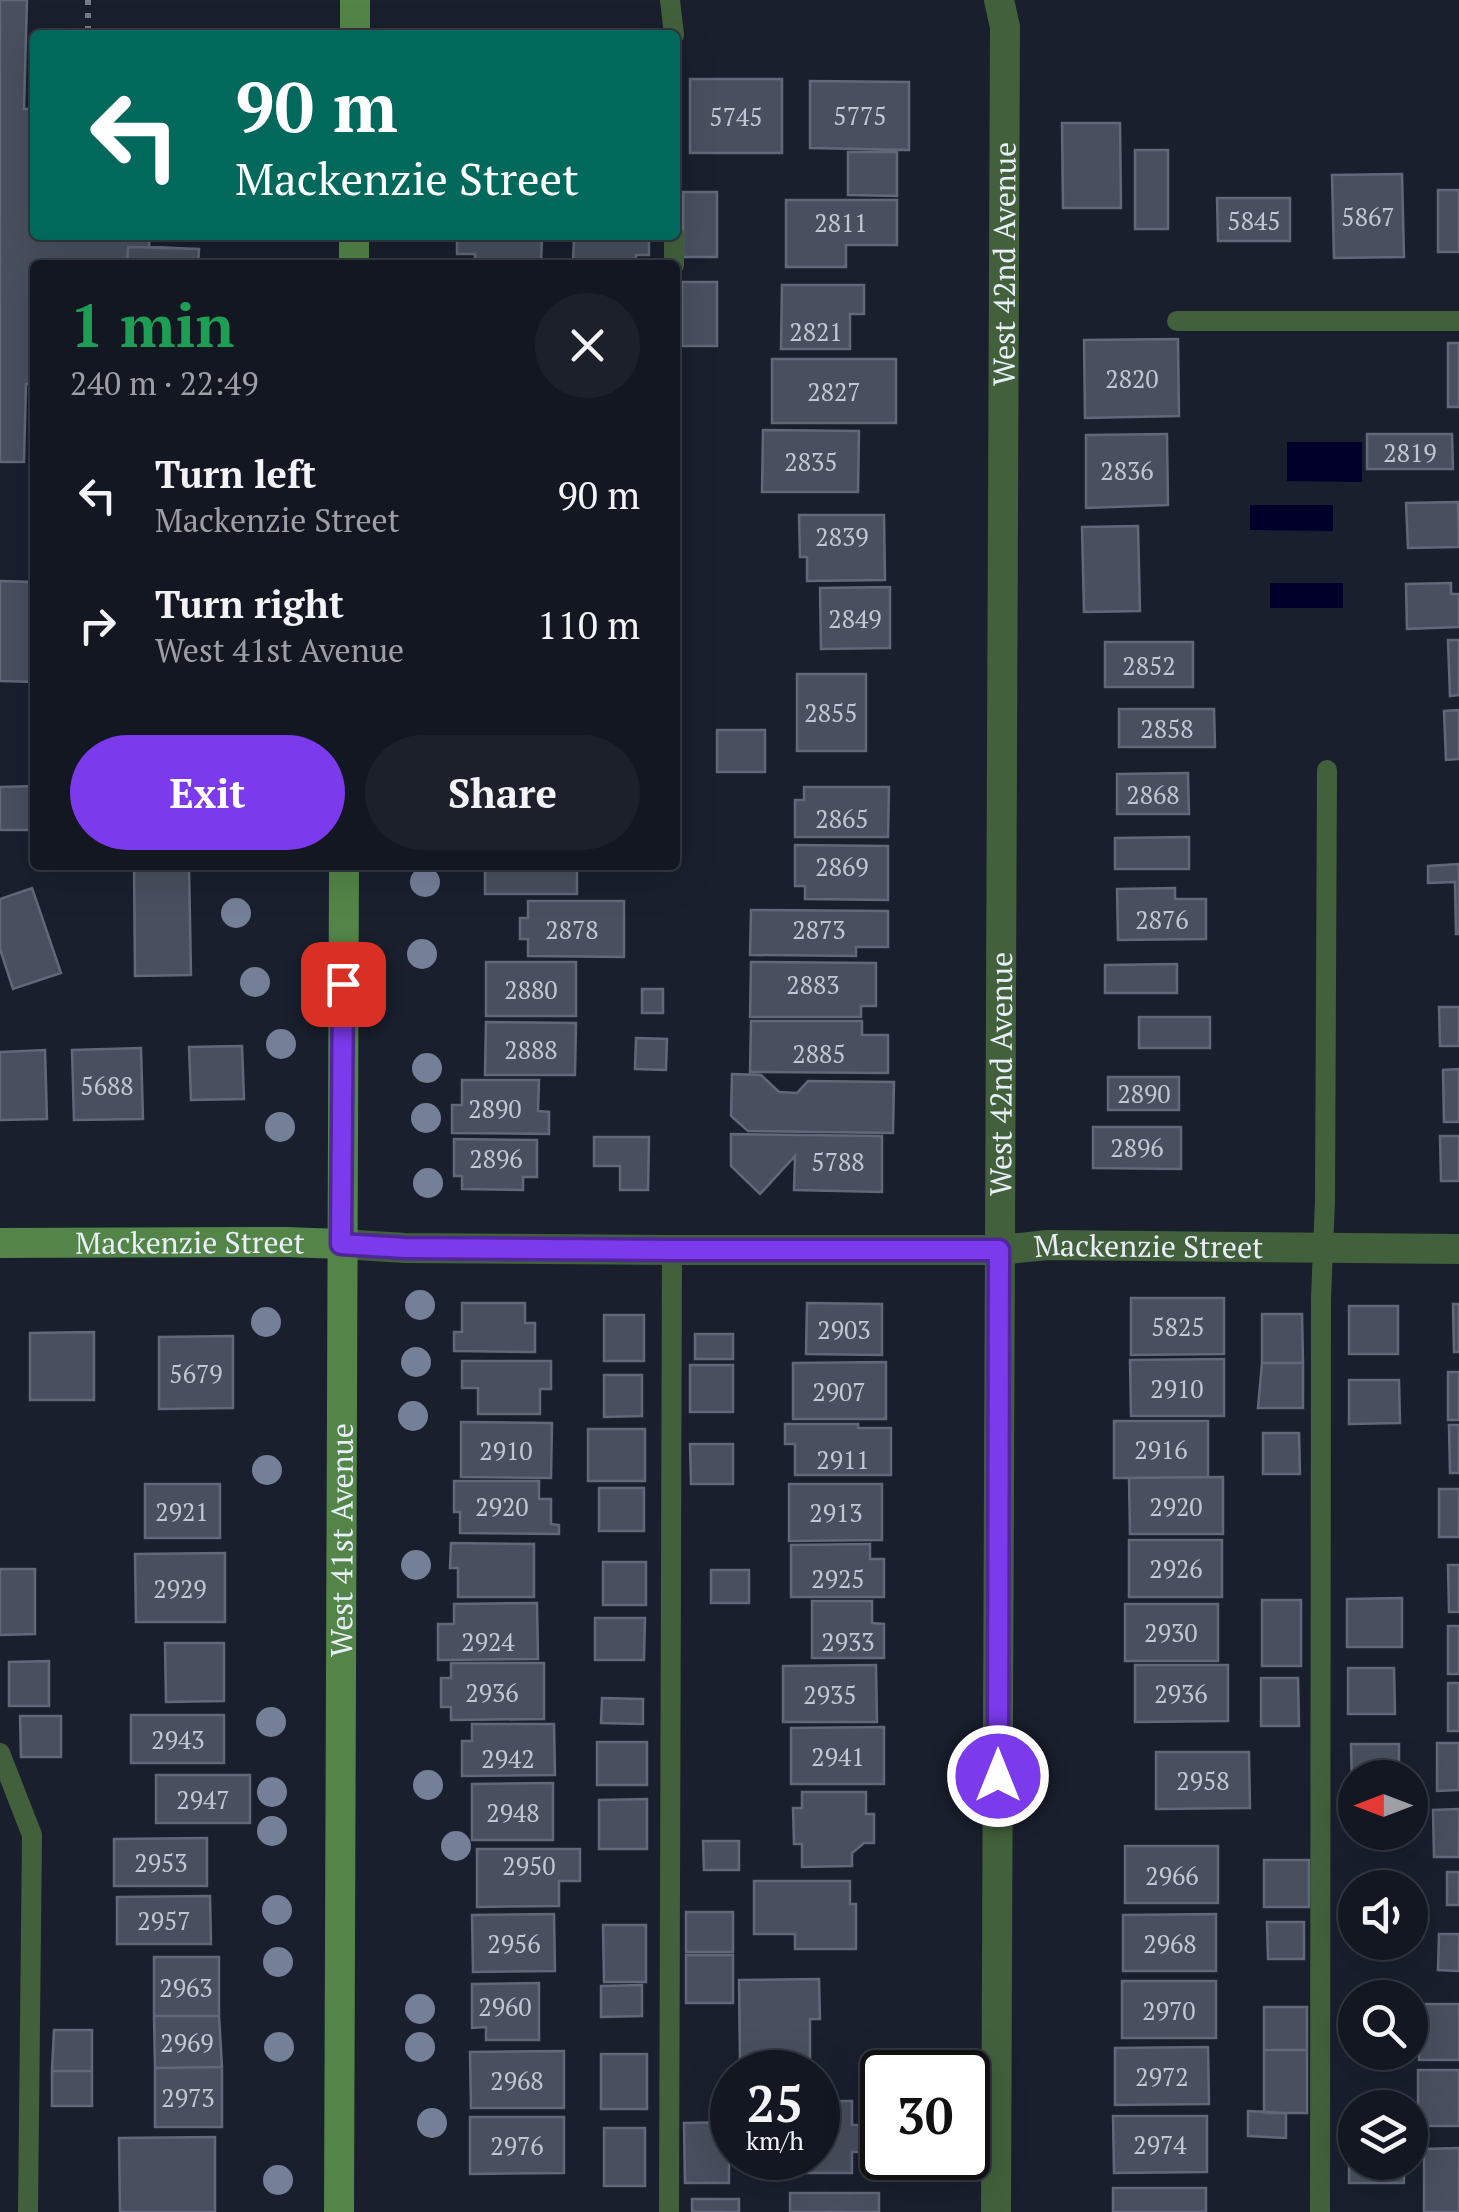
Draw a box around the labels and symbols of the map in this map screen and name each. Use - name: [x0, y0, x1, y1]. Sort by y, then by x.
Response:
- house number: 5775: [833, 99, 887, 132]
- house number: 5745: [709, 100, 763, 133]
- street label: West 42nd Avenue: [984, 142, 1025, 386]
- house number: 5867: [1341, 200, 1395, 233]
- house number: 5845: [1227, 204, 1281, 237]
- house number: 2811: [814, 206, 868, 239]
- house number: 2821: [789, 315, 843, 348]
- house number: 2820: [1105, 362, 1159, 395]
- house number: 2827: [807, 375, 861, 408]
- house number: 2819: [1383, 436, 1437, 469]
- house number: 2835: [784, 445, 838, 478]
- house number: 2836: [1100, 454, 1154, 487]
- house number: 2839: [815, 520, 869, 553]
- house number: 2849: [828, 602, 882, 635]
- house number: 2852: [1122, 649, 1176, 682]
- house number: 2855: [804, 696, 858, 729]
- house number: 2858: [1140, 712, 1194, 745]
- house number: 2868: [1126, 778, 1180, 811]
- house number: 2865: [815, 802, 869, 835]
- house number: 2869: [815, 850, 869, 883]
- house number: 2876: [1135, 903, 1189, 936]
- house number: 2878: [545, 913, 599, 946]
- house number: 2873: [792, 913, 846, 946]
- pin: [301, 942, 386, 1027]
- street label: West 42nd Avenue: [980, 952, 1021, 1196]
- house number: 2883: [786, 968, 840, 1001]
- house number: 2880: [504, 973, 558, 1006]
- house number: 2888: [504, 1033, 558, 1066]
- house number: 2885: [792, 1037, 846, 1070]
- house number: 5688: [80, 1069, 134, 1102]
- house number: 2890: [1117, 1077, 1171, 1110]
- house number: 2890: [468, 1092, 522, 1125]
- house number: 2896: [1110, 1131, 1164, 1164]
- house number: 2896: [469, 1142, 523, 1175]
- house number: 5788: [811, 1145, 865, 1178]
- street label: Mackenzie Street: [75, 1222, 305, 1263]
- street label: Mackenzie Street: [1032, 1224, 1263, 1267]
- house number: 5825: [1151, 1310, 1205, 1343]
- house number: 2903: [817, 1313, 871, 1346]
- house number: 5679: [169, 1357, 223, 1390]
- house number: 2910: [1150, 1372, 1204, 1405]
- house number: 2907: [812, 1375, 866, 1408]
- street label: West 41st Avenue: [321, 1423, 362, 1657]
- house number: 2916: [1134, 1433, 1188, 1466]
- house number: 2910: [479, 1434, 533, 1467]
- house number: 2911: [816, 1443, 870, 1476]
- house number: 2920: [475, 1490, 529, 1523]
- house number: 2920: [1149, 1490, 1203, 1523]
- house number: 2921: [155, 1495, 209, 1528]
- house number: 2913: [809, 1496, 863, 1529]
- house number: 2926: [1149, 1552, 1203, 1585]
- house number: 2925: [811, 1562, 865, 1595]
- house number: 2929: [153, 1572, 207, 1605]
- house number: 2930: [1144, 1616, 1198, 1649]
- house number: 2924: [461, 1625, 515, 1658]
- house number: 2933: [821, 1625, 875, 1658]
- house number: 2936: [465, 1676, 519, 1709]
- house number: 2936: [1154, 1677, 1208, 1710]
- house number: 2935: [803, 1678, 857, 1711]
- house number: 2943: [151, 1723, 205, 1756]
- position arrow: [946, 1724, 1050, 1828]
- house number: 2941: [811, 1740, 865, 1773]
- house number: 2942: [481, 1742, 535, 1775]
- north arrow: [1338, 1760, 1428, 1850]
- house number: 2958: [1176, 1764, 1230, 1797]
- house number: 2947: [176, 1783, 230, 1816]
- house number: 2948: [486, 1796, 540, 1829]
- house number: 2953: [134, 1846, 188, 1879]
- house number: 2950: [502, 1849, 556, 1882]
- house number: 2966: [1145, 1859, 1199, 1892]
- house number: 2957: [137, 1904, 191, 1937]
- house number: 2956: [487, 1927, 541, 1960]
- house number: 2968: [1143, 1927, 1197, 1960]
- house number: 2963: [159, 1971, 213, 2004]
- house number: 2960: [478, 1990, 532, 2023]
- house number: 2970: [1142, 1994, 1196, 2027]
- house number: 2969: [160, 2026, 214, 2059]
- speed limit sign: 30: [860, 2050, 990, 2180]
- house number: 2972: [1135, 2060, 1189, 2093]
- house number: 2968: [490, 2064, 544, 2097]
- house number: 2973: [161, 2081, 215, 2114]
- house number: 2974: [1133, 2128, 1187, 2161]
- house number: 2976: [490, 2129, 544, 2162]

